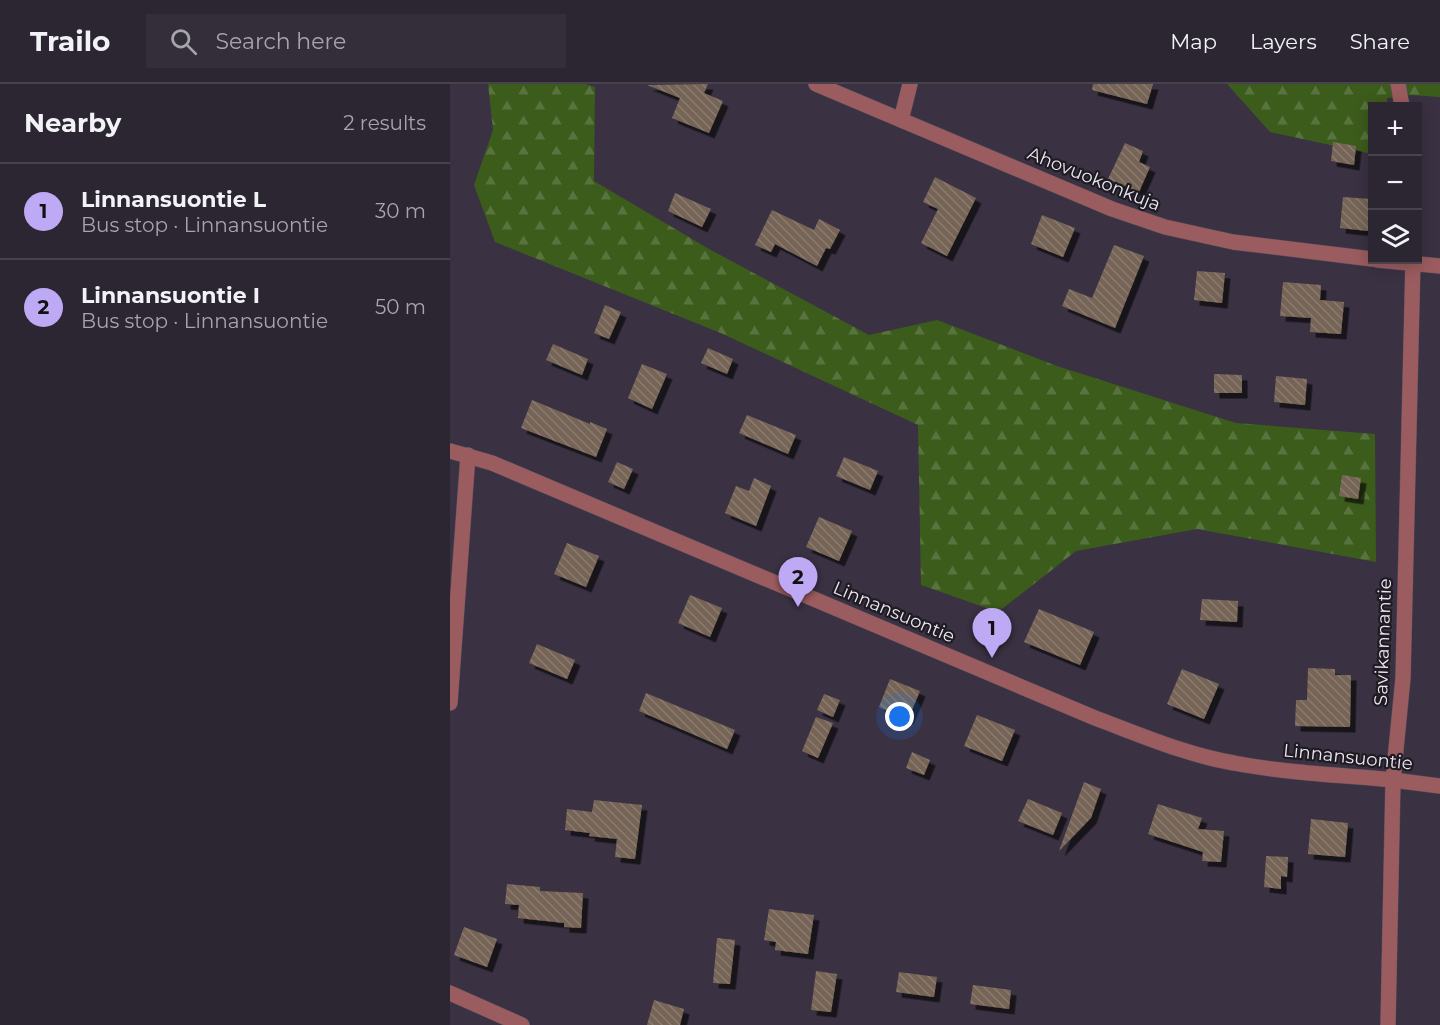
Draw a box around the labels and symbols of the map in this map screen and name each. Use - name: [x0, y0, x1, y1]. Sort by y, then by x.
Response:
- street label: Ahovuokonkuja: [1024, 142, 1164, 216]
- pin: 2: [778, 558, 818, 607]
- street label: Linnansuontie: [830, 576, 958, 648]
- street label: Savikannantie: [1370, 578, 1396, 706]
- pin: 1: [972, 608, 1012, 658]
- your location: [885, 702, 914, 731]
- street label: Linnansuontie: [1282, 739, 1414, 775]

